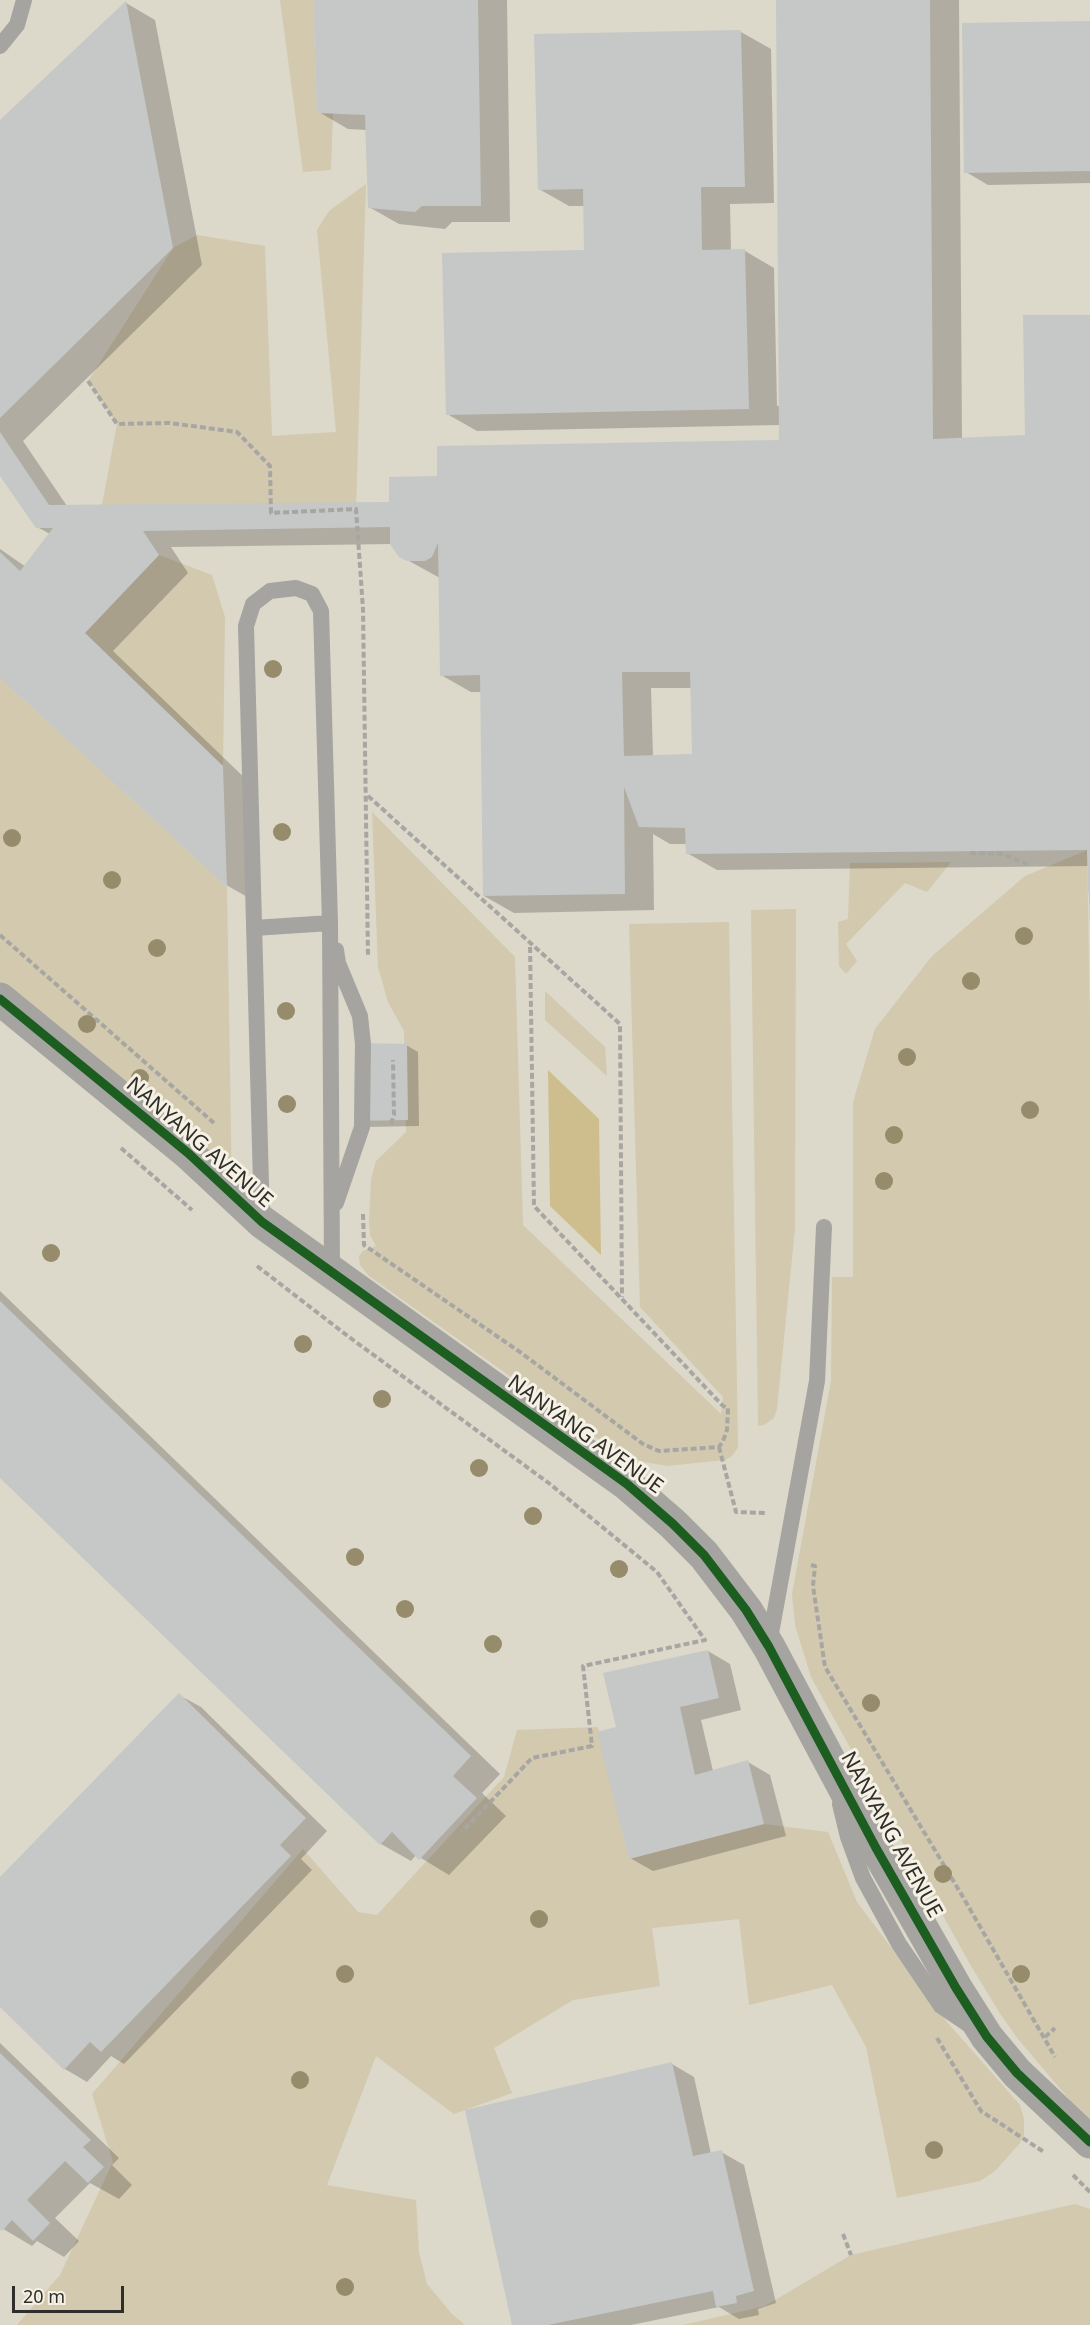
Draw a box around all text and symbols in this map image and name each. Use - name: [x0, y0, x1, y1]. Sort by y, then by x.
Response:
- street label: NANYANG AVENUE: [121, 1072, 277, 1214]
- street label: NANYANG AVENUE: [502, 1370, 668, 1500]
- street label: NANYANG AVENUE: [835, 1748, 947, 1922]
- scale bar: [15, 2274, 128, 2312]
- text: 20 m: [23, 2284, 65, 2308]

